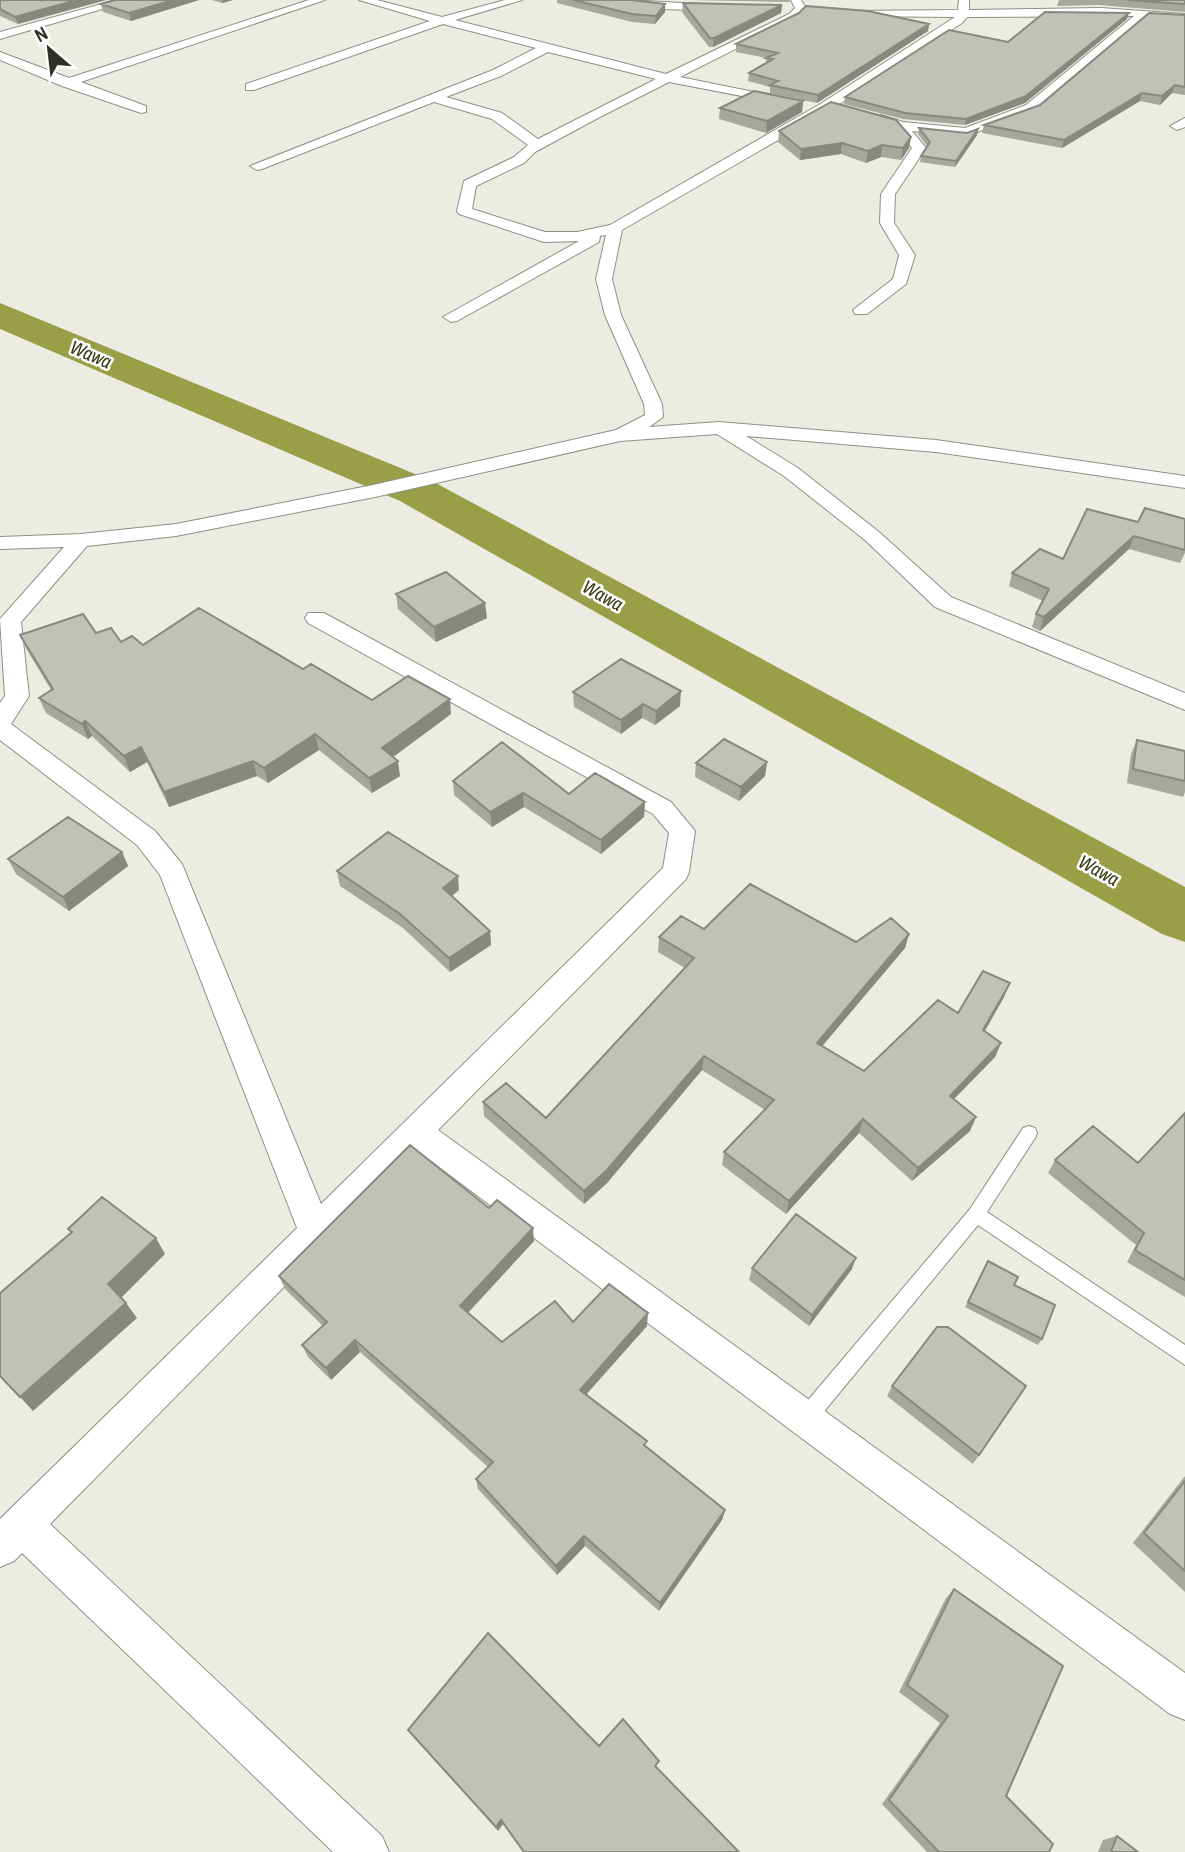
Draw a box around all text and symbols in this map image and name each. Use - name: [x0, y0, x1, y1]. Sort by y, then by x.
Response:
- north arrow: [14, 14, 84, 84]
- text: N: [30, 20, 52, 48]
- water label: Wawa: [66, 334, 116, 374]
- water label: Wawa: [578, 573, 628, 617]
- water label: Wawa: [1074, 848, 1124, 892]

